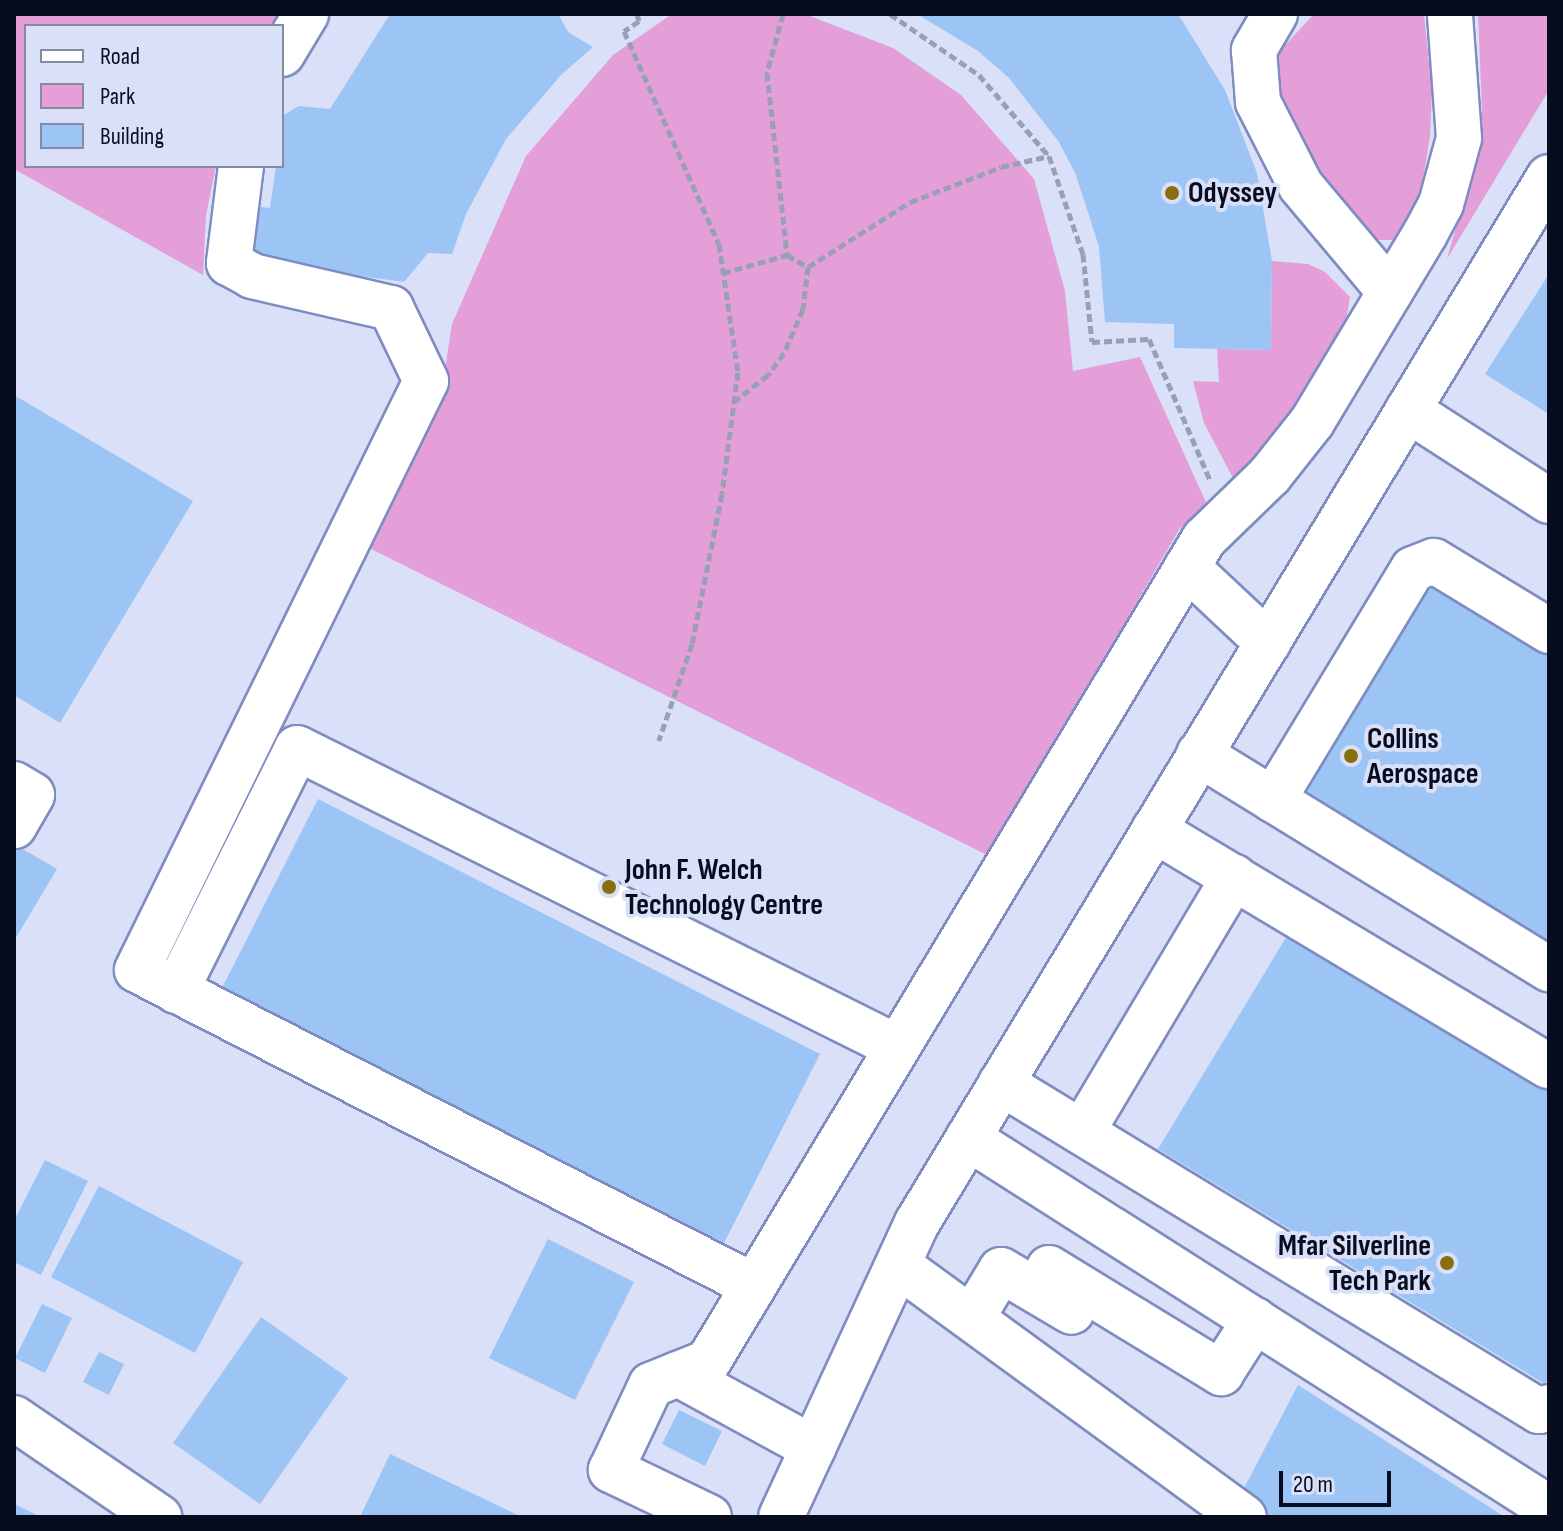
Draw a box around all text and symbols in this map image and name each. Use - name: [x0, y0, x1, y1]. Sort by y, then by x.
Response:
- legend: [24, 24, 284, 168]
- text: Road: [100, 42, 140, 71]
- text: Park: [100, 82, 135, 111]
- text: Building: [100, 122, 164, 151]
- place label: Odyssey: [1188, 175, 1277, 211]
- marker: Odyssey: [1163, 184, 1181, 202]
- place label: Collins Aerospace: [1367, 721, 1479, 792]
- marker: Collins Aerospace: [1342, 747, 1360, 765]
- place label: John F. Welch Technology Centre: [625, 852, 823, 922]
- marker: John F. Welch Technology Centre: [600, 878, 618, 896]
- place label: Mfar Silverline Tech Park: [1278, 1228, 1431, 1298]
- marker: Mfar Silverline Tech Park: [1438, 1254, 1456, 1272]
- scale bar: [1283, 1455, 1395, 1505]
- text: 20 m: [1293, 1470, 1333, 1499]

